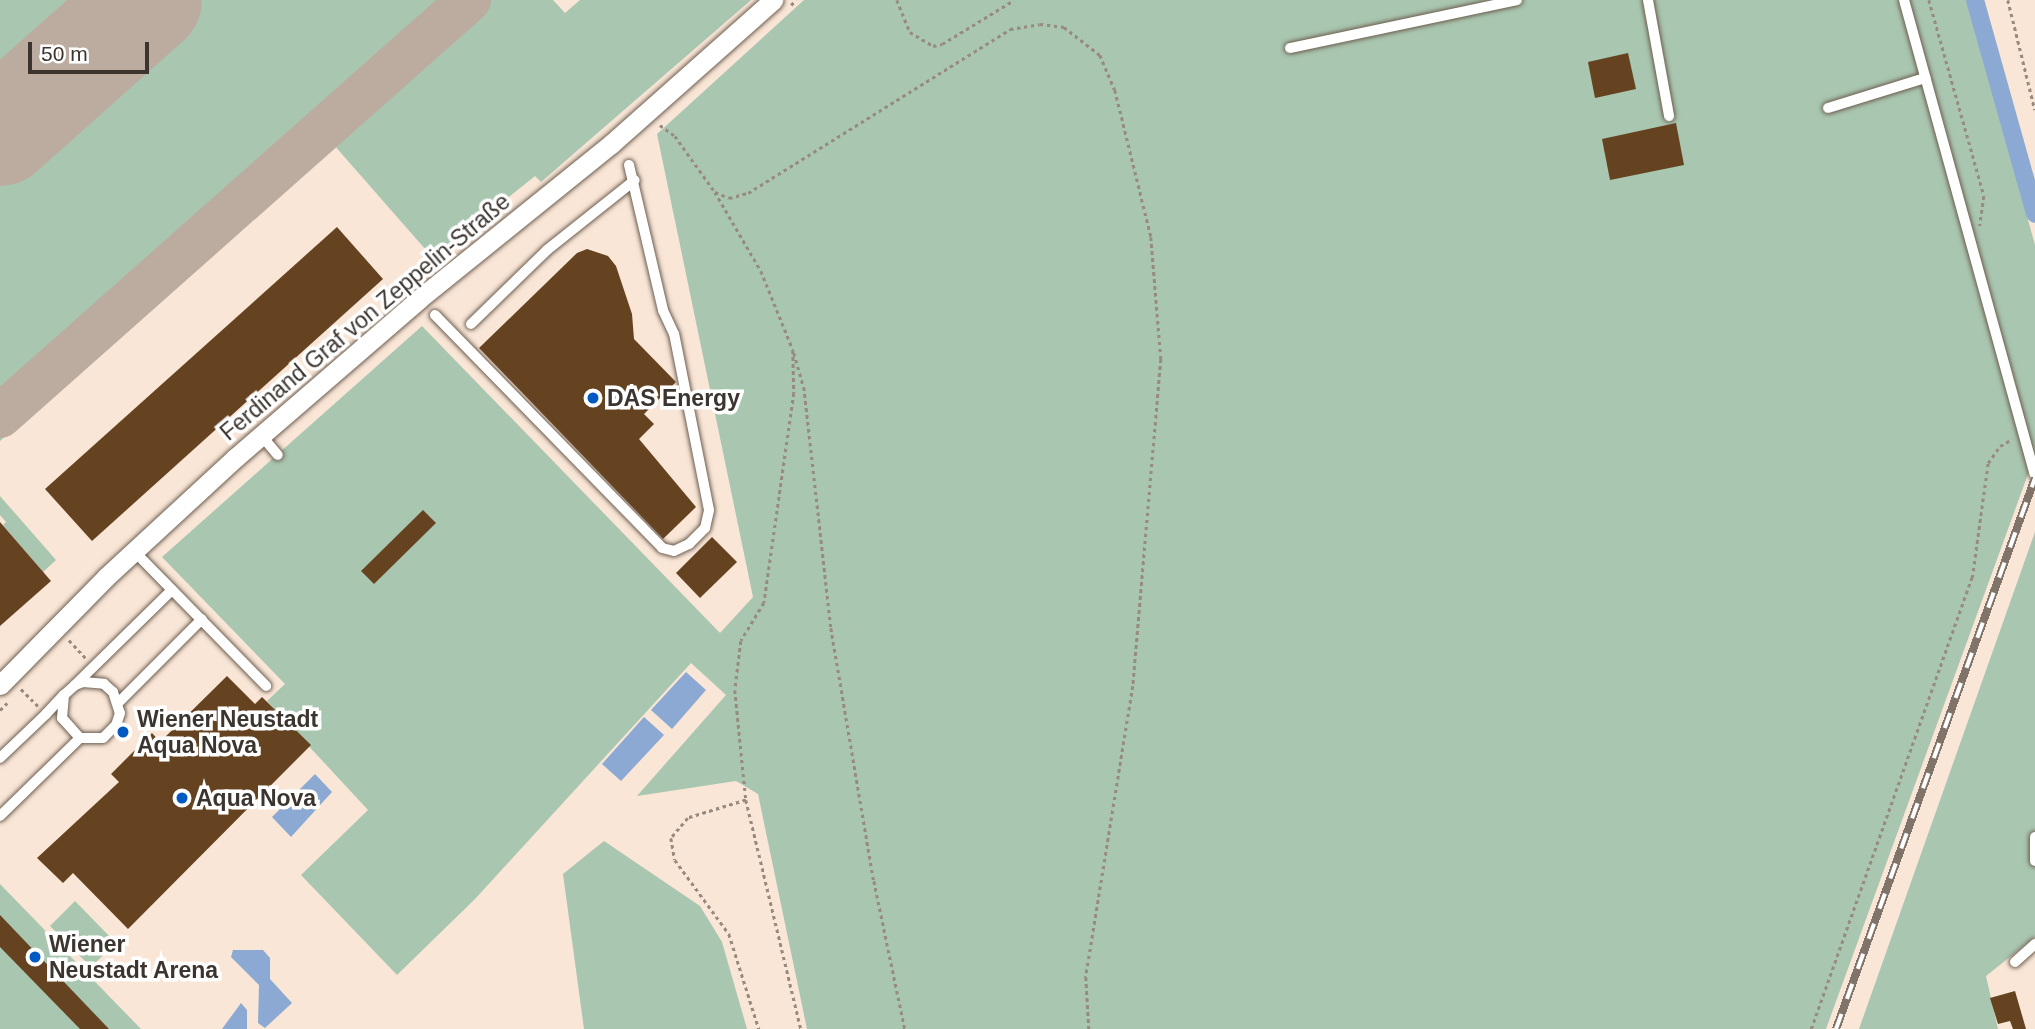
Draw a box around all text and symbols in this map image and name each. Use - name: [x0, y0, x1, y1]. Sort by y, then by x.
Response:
- scale bar: [32, 28, 152, 72]
- text: 50 m: [41, 42, 88, 65]
- street label: Ferdinand Graf von Zeppelin-Straße: [215, 188, 515, 446]
- place label: DAS Energy: [607, 384, 740, 412]
- marker: DAS Energy: [585, 390, 601, 406]
- place label: Wiener Neustadt Aqua Nova: [137, 705, 318, 759]
- marker: Wiener Neustadt Aqua Nova: [115, 724, 131, 740]
- place label: Aqua Nova: [196, 784, 316, 812]
- marker: Aqua Nova: [174, 790, 190, 806]
- place label: Wiener Neustadt Arena: [49, 930, 219, 984]
- marker: Wiener Neustadt Arena: [27, 949, 43, 965]

